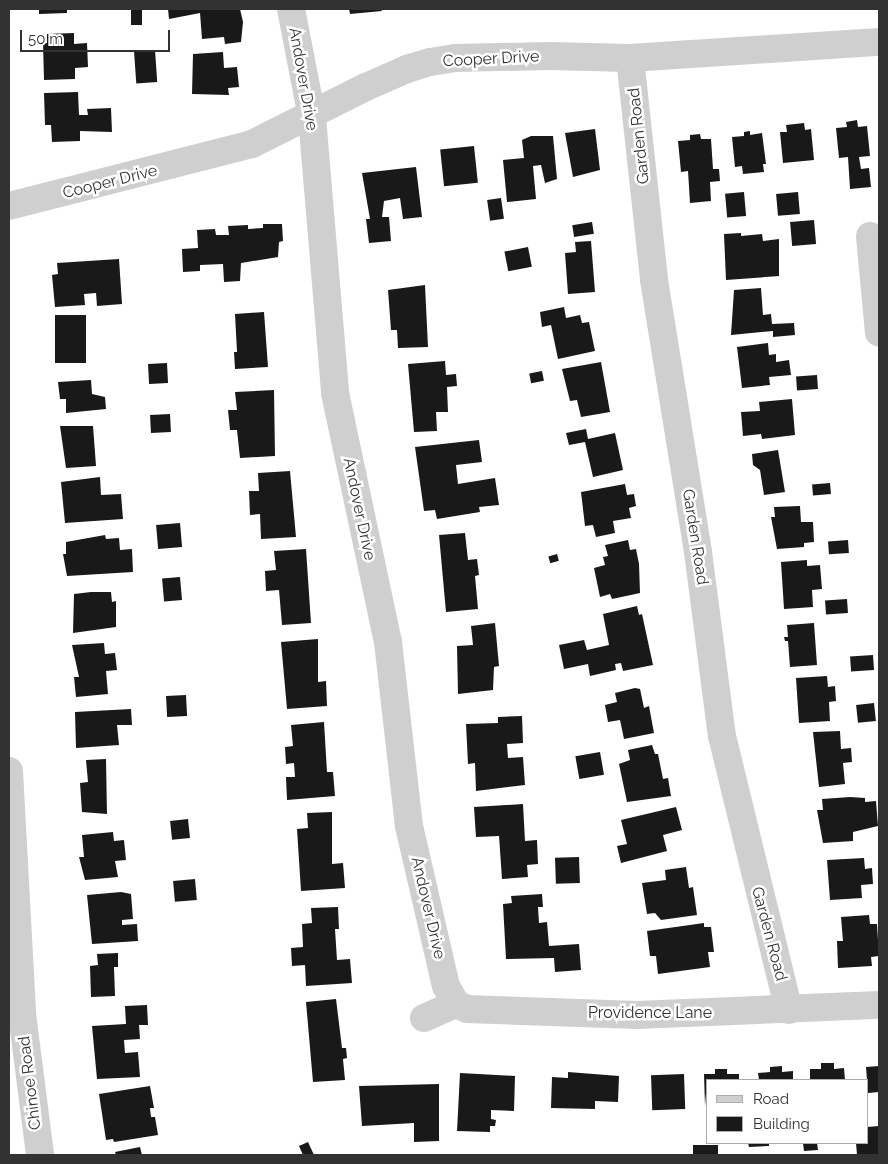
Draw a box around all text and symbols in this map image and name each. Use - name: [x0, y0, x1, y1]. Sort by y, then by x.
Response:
- scale bar: [22, 20, 172, 52]
- street label: Andover Drive: [284, 26, 322, 132]
- text: 50 m: [28, 30, 63, 48]
- street label: Cooper Drive: [442, 47, 540, 71]
- street label: Garden Road: [624, 87, 654, 185]
- street label: Cooper Drive: [61, 161, 159, 203]
- street label: Andover Drive: [339, 456, 379, 562]
- street label: Garden Road: [678, 488, 712, 586]
- street label: Andover Drive: [407, 855, 449, 961]
- street label: Garden Road: [747, 885, 791, 983]
- street label: Providence Lane: [588, 1003, 712, 1023]
- street label: Chinoe Road: [15, 1035, 45, 1131]
- legend: [706, 1079, 868, 1144]
- text: Road: [753, 1090, 789, 1108]
- text: Building: [753, 1115, 810, 1133]

